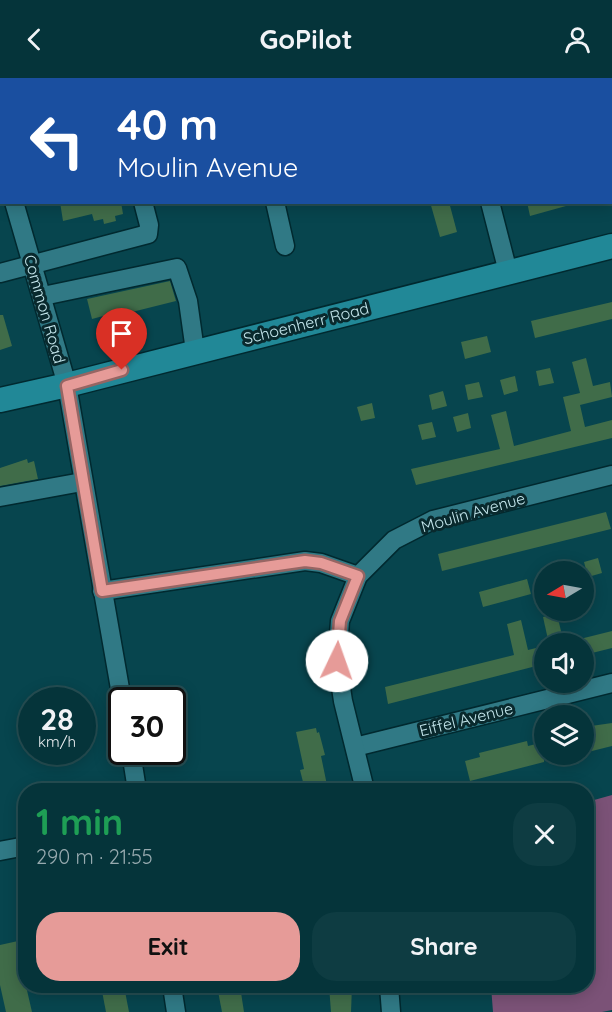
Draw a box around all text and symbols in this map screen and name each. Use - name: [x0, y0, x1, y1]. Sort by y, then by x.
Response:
- text: GoPilot: [259, 22, 353, 56]
- icon: back: [18, 23, 51, 56]
- icon: person: [561, 23, 594, 56]
- text: 40 m: [117, 98, 218, 151]
- icon: left: [18, 102, 96, 180]
- text: Moulin Avenue: [117, 150, 298, 184]
- street label: Common Road: [20, 252, 70, 366]
- street label: Schoenherr Road: [241, 298, 371, 348]
- pin: [96, 308, 147, 370]
- icon: arrive: [105, 317, 138, 350]
- street label: Moulin Avenue: [419, 488, 527, 536]
- north arrow: [534, 561, 594, 621]
- map controls: [534, 561, 594, 765]
- position arrow: [305, 629, 369, 693]
- button: sound: [534, 633, 594, 693]
- speed limit sign: 30: [108, 687, 186, 765]
- street label: Eiffel Avenue: [417, 698, 515, 740]
- text: 28: [40, 700, 74, 738]
- button: layers: [534, 705, 594, 765]
- text: km/h: [38, 732, 76, 751]
- text: 1 min: [36, 799, 123, 844]
- button: close: [513, 803, 576, 866]
- text: 290 m · 21:55: [36, 844, 153, 869]
- button: Exit: [36, 912, 300, 981]
- button: Share: [312, 912, 576, 981]

